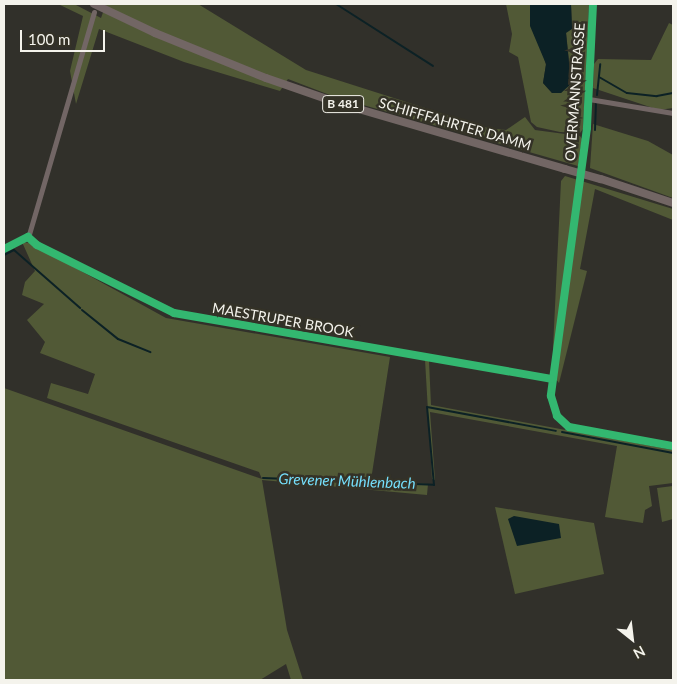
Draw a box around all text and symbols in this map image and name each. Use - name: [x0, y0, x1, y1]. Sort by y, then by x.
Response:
- scale bar: [22, 20, 108, 52]
- street label: OVERMANNSTRASSE: [562, 22, 588, 162]
- text: 100 m: [28, 30, 70, 48]
- street label: SCHIFFFAHRTER DAMM: [377, 94, 533, 154]
- road number: B 481: [322, 95, 364, 114]
- street label: MAESTRUPER BROOK: [211, 299, 355, 341]
- water label: Grevener Mühlenbach: [278, 470, 416, 492]
- north arrow: [607, 614, 657, 664]
- text: N: [631, 643, 648, 663]

